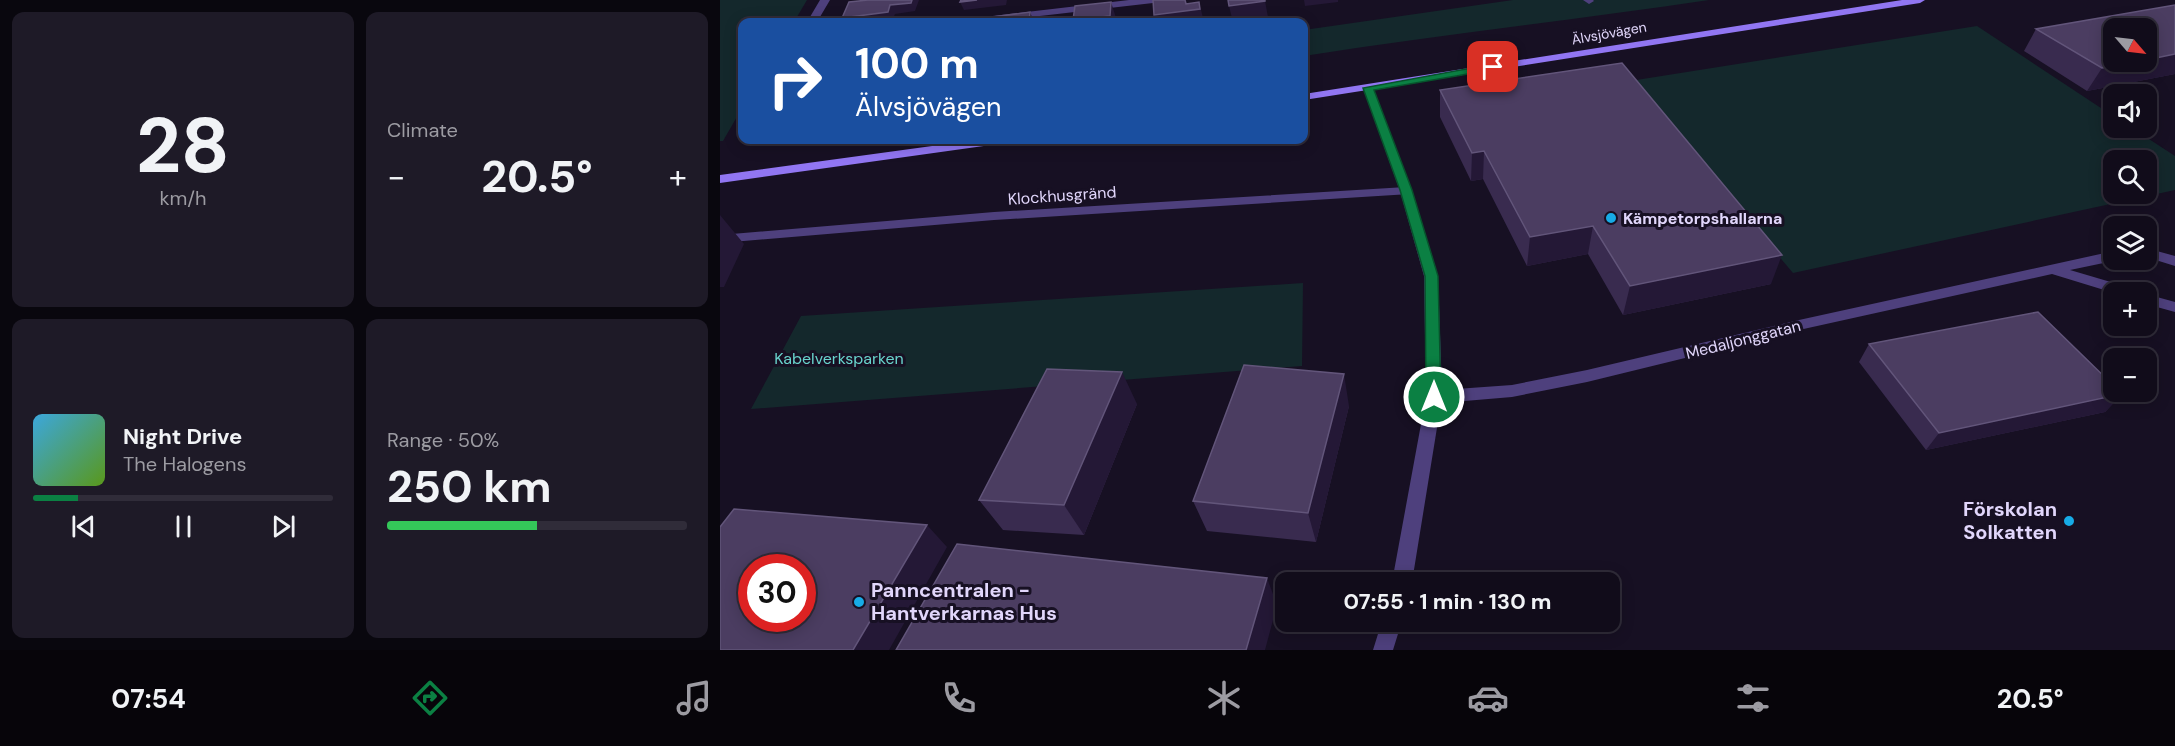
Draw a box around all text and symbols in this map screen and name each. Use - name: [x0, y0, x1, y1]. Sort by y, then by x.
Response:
- street label: Älvsjövägen: [1570, 18, 1648, 48]
- north arrow: [2103, 18, 2157, 72]
- map controls: [2103, 18, 2157, 402]
- text: 100 m: [855, 36, 979, 91]
- pin: [1467, 41, 1518, 92]
- icon: right: [756, 42, 834, 120]
- icon: arrive: [1476, 50, 1509, 83]
- button: sound: [2103, 84, 2157, 138]
- text: Älvsjövägen: [855, 89, 1002, 124]
- text: 28: [136, 95, 230, 196]
- text: Climate: [387, 117, 458, 143]
- text: 20.5°: [481, 147, 593, 206]
- button: search: [2103, 150, 2157, 204]
- text: −: [387, 155, 405, 198]
- text: +: [669, 155, 687, 198]
- street label: Klockhusgränd: [1007, 181, 1117, 210]
- text: km/h: [159, 185, 207, 211]
- place label: Kämpetorpshallarna: [1623, 208, 1782, 229]
- marker: Kämpetorpshallarna: [1604, 211, 1618, 225]
- button: layers: [2103, 216, 2157, 270]
- button: +: [2103, 282, 2157, 336]
- street label: Medaljonggatan: [1683, 315, 1803, 364]
- park label: Kabelverksparken: [774, 348, 904, 369]
- button: −: [2103, 348, 2157, 402]
- position arrow: [1402, 365, 1466, 429]
- text: Night Drive: [123, 422, 242, 451]
- text: Range · 50%: [387, 427, 499, 453]
- text: The Halogens: [123, 451, 246, 477]
- text: 250 km: [387, 457, 552, 516]
- place label: Förskolan Solkatten: [1963, 496, 2057, 545]
- icon: previous: [67, 510, 100, 543]
- icon: pause: [167, 510, 200, 543]
- icon: next: [267, 510, 300, 543]
- marker: Förskolan Solkatten: [2062, 514, 2076, 528]
- speed limit sign: 30: [738, 554, 816, 632]
- place label: Panncentralen - Hantverkarnas Hus: [871, 577, 1057, 626]
- text: 07:55 · 1 min · 130 m: [1343, 587, 1552, 616]
- marker: Panncentralen - Hantverkarnas Hus: [852, 595, 866, 609]
- icon: directions: [409, 677, 451, 719]
- icon: music: [673, 677, 715, 719]
- icon: phone: [938, 677, 980, 719]
- icon: climate: [1203, 677, 1245, 719]
- icon: car: [1467, 677, 1509, 719]
- icon: filters: [1732, 677, 1774, 719]
- text: 07:54: [111, 681, 186, 716]
- text: 20.5°: [1997, 681, 2064, 716]

